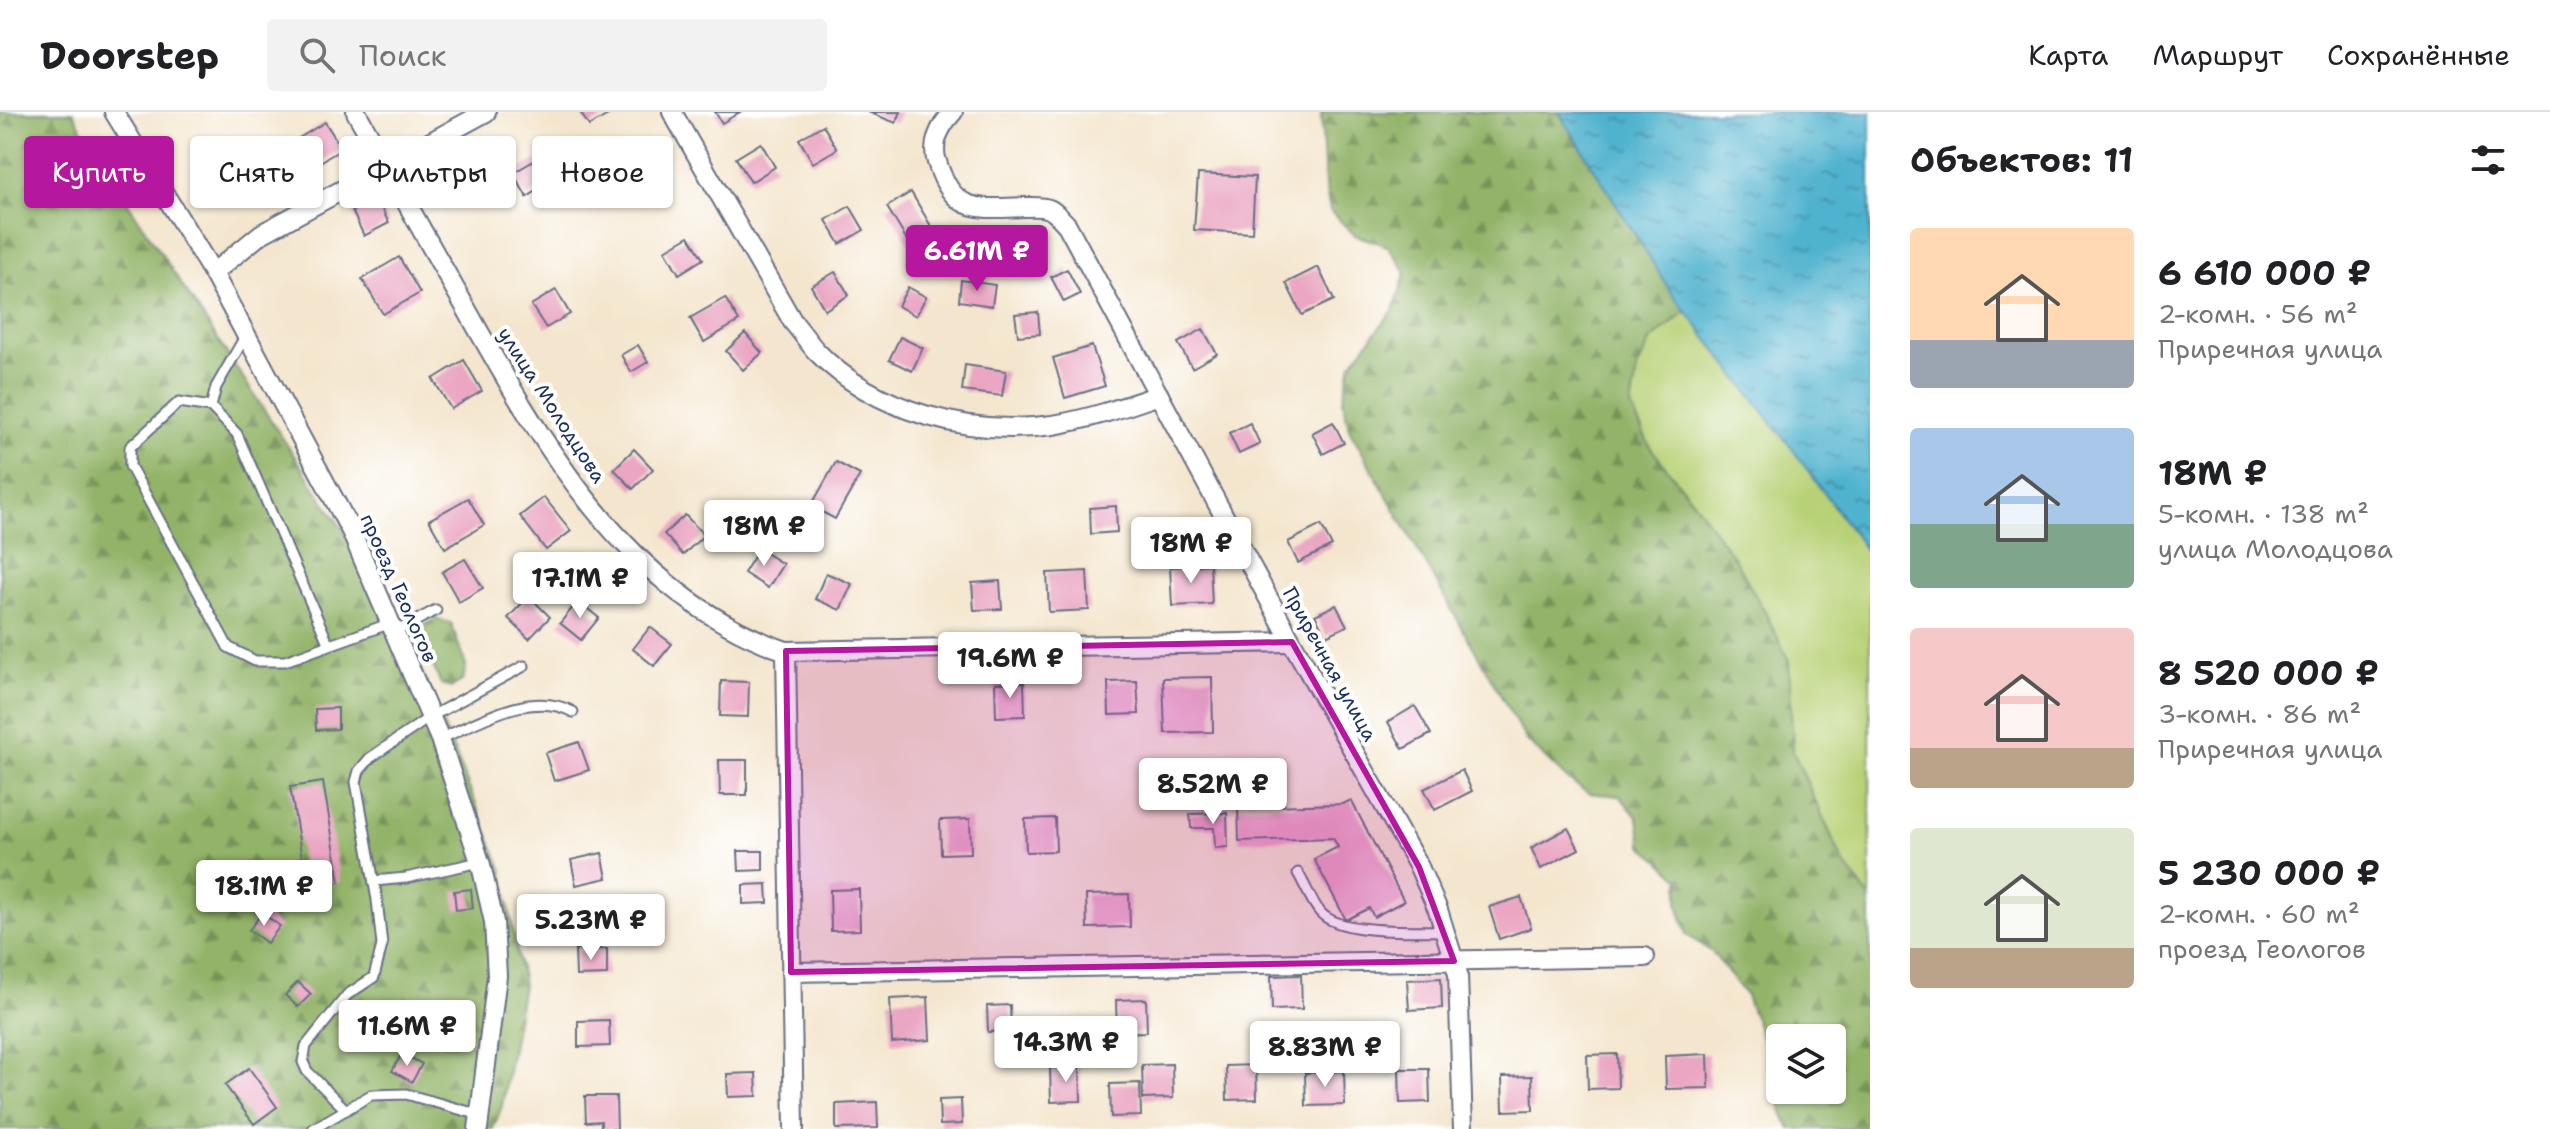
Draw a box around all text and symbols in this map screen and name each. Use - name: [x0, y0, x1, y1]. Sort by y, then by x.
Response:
- search box: [267, 19, 827, 91]
- text: Doorstep: [40, 30, 219, 81]
- icon: search: [295, 33, 339, 77]
- text: Поиск: [359, 35, 446, 76]
- text: Карта: [2028, 36, 2108, 74]
- text: Маршрут: [2152, 36, 2283, 74]
- text: Сохранённые: [2327, 36, 2510, 74]
- chip: Купить: [24, 136, 174, 208]
- chip: Снять: [190, 136, 323, 208]
- chip: Фильтры: [339, 136, 516, 208]
- chip: Новое: [532, 136, 673, 208]
- text: Объектов: 11: [1910, 137, 2133, 183]
- icon: filters: [2466, 138, 2510, 182]
- pin: 6.61M ₽: [903, 225, 1051, 293]
- text: 6.61M ₽: [924, 233, 1030, 268]
- text: 6 610 000 ₽: [2158, 250, 2371, 296]
- icon: home: [1974, 260, 2070, 356]
- text: 2-комн. · 56 m²: [2158, 296, 2358, 331]
- street label: улица Молодцова: [492, 322, 612, 488]
- text: Приречная улица: [2158, 331, 2382, 366]
- text: 18M ₽: [2158, 450, 2268, 496]
- icon: home: [1974, 460, 2070, 556]
- text: 5-комн. · 138 m²: [2158, 496, 2369, 531]
- pin: 18M ₽: [708, 500, 820, 568]
- text: 18M ₽: [722, 508, 806, 543]
- street label: проезд Геологов: [355, 510, 443, 666]
- pin: 18M ₽: [1135, 517, 1247, 585]
- text: 18M ₽: [1149, 525, 1233, 560]
- text: улица Молодцова: [2158, 531, 2393, 566]
- pin: 17.1M ₽: [506, 552, 654, 620]
- text: 17.1M ₽: [531, 560, 629, 595]
- street label: Приречная улица: [1277, 582, 1383, 746]
- pin: 19.6M ₽: [936, 632, 1084, 700]
- text: 19.6M ₽: [956, 640, 1064, 675]
- text: 8 520 000 ₽: [2158, 650, 2379, 696]
- icon: home: [1974, 660, 2070, 756]
- text: 3-комн. · 86 m²: [2158, 696, 2361, 731]
- text: Приречная улица: [2158, 731, 2382, 766]
- pin: 8.52M ₽: [1139, 758, 1287, 826]
- text: 8.52M ₽: [1157, 766, 1269, 801]
- text: 5 230 000 ₽: [2158, 850, 2380, 896]
- pin: 18.1M ₽: [190, 860, 338, 928]
- icon: home: [1974, 860, 2070, 956]
- text: 18.1M ₽: [214, 868, 314, 903]
- pin: 5.23M ₽: [517, 894, 665, 962]
- text: 2-комн. · 60 m²: [2158, 896, 2360, 931]
- text: 5.23M ₽: [535, 902, 647, 937]
- text: проезд Геологов: [2158, 931, 2366, 966]
- pin: 11.6M ₽: [333, 1000, 481, 1068]
- text: 11.6M ₽: [357, 1008, 457, 1043]
- pin: 14.3M ₽: [992, 1016, 1140, 1084]
- pin: 8.83M ₽: [1251, 1021, 1399, 1089]
- text: 14.3M ₽: [1012, 1024, 1120, 1059]
- map controls: [1766, 1024, 1846, 1104]
- button: layers: [1766, 1024, 1846, 1104]
- text: 8.83M ₽: [1268, 1029, 1382, 1064]

